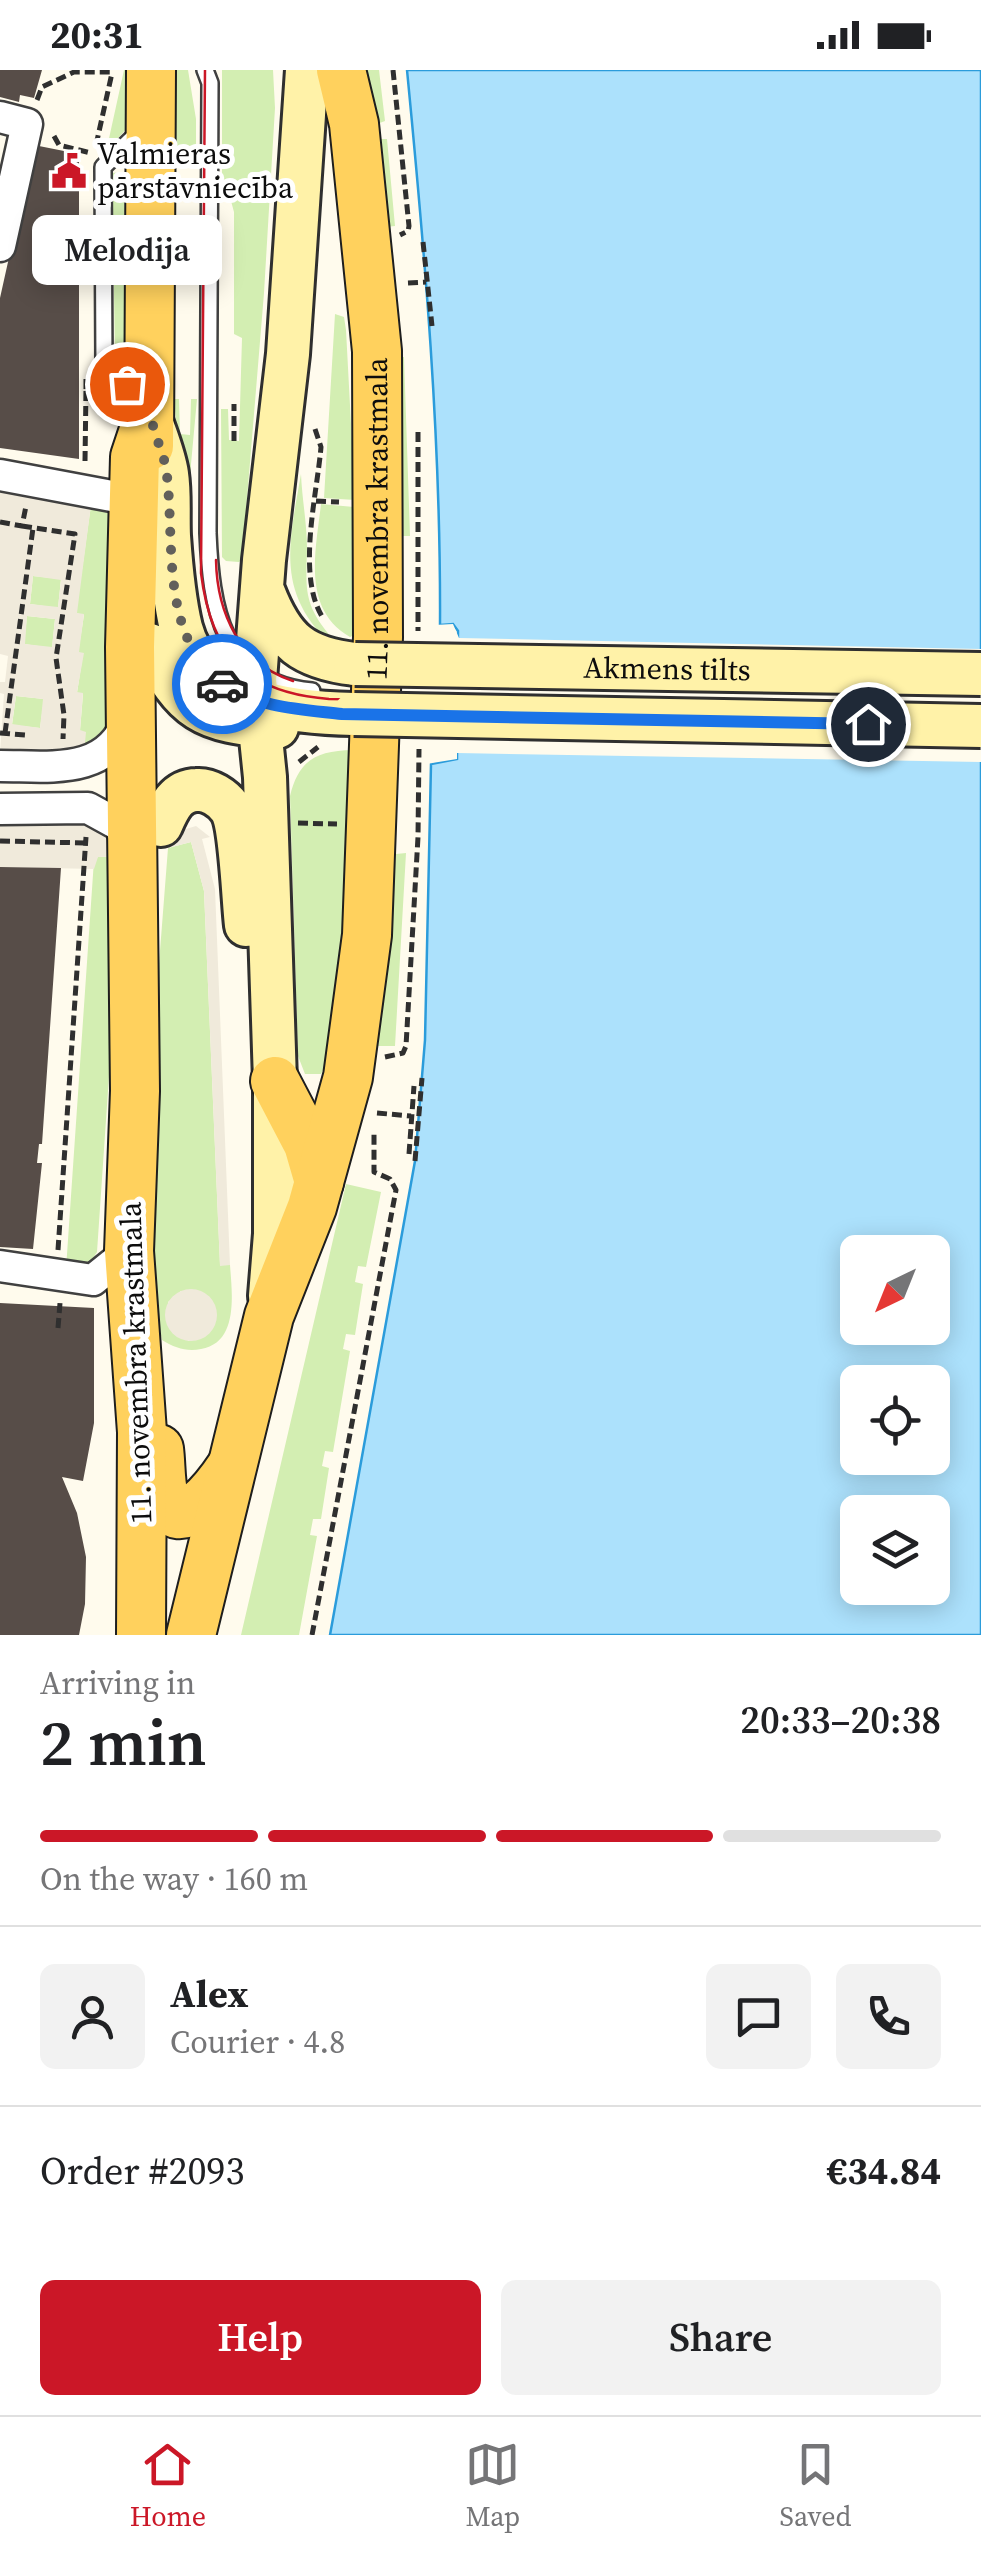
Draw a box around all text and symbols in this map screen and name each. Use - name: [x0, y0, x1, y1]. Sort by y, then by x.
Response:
- text: 20:31: [50, 9, 144, 61]
- place label: Valmieras pārstāvniecība: [97, 133, 294, 208]
- public building icon: Valmieras pārstāvniecība: [50, 152, 88, 190]
- callout: Melodija: [32, 214, 222, 284]
- text: Melodija: [64, 228, 190, 272]
- pin: [85, 342, 170, 427]
- icon: bag: [100, 357, 155, 412]
- street label: 11. novembra krastmala: [355, 357, 398, 681]
- courier: [172, 634, 272, 734]
- street label: Akmens tilts: [583, 647, 751, 690]
- icon: car: [195, 657, 250, 712]
- pin: [826, 682, 911, 767]
- icon: home: [841, 697, 896, 752]
- street label: 11. novembra krastmala: [109, 1200, 162, 1525]
- north arrow: [840, 1235, 950, 1345]
- map controls: [840, 1235, 950, 1605]
- button: locate: [840, 1365, 950, 1475]
- button: layers: [840, 1495, 950, 1605]
- text: Arriving in: [40, 1661, 195, 1705]
- text: 20:33–20:38: [740, 1694, 941, 1746]
- text: 2 min: [40, 1698, 207, 1787]
- text: On the way · 160 m: [40, 1857, 308, 1901]
- button: person: [40, 1964, 145, 2069]
- button: chat: [706, 1964, 811, 2069]
- button: phone: [836, 1964, 941, 2069]
- text: Alex: [170, 1968, 248, 2020]
- text: Courier · 4.8: [170, 2020, 345, 2064]
- text: Order #2093: [40, 2145, 244, 2197]
- text: €34.84: [827, 2145, 941, 2197]
- button: Help: [40, 2280, 481, 2395]
- button: Share: [501, 2280, 941, 2395]
- tab: Home: [130, 2437, 206, 2535]
- tab: Map: [465, 2437, 520, 2535]
- tab: Saved: [780, 2437, 851, 2535]

